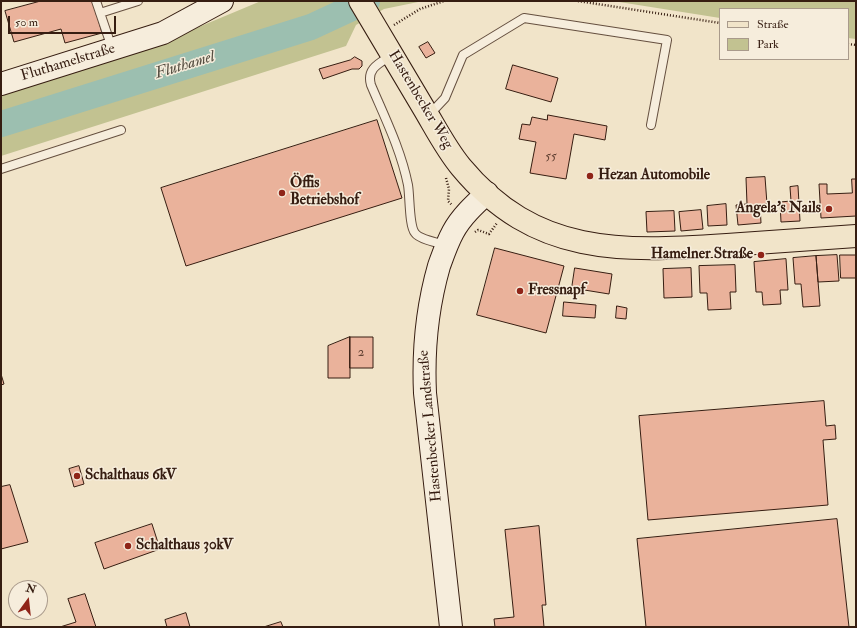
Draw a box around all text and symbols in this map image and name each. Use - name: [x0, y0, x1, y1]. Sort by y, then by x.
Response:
- scale bar: [10, 8, 118, 34]
- legend: [719, 8, 849, 60]
- text: 50 m: [15, 15, 38, 30]
- text: Straße: [757, 17, 788, 32]
- text: Park: [757, 37, 779, 52]
- street label: Fluthamelstraße: [19, 40, 117, 86]
- water label: Fluthamel: [153, 48, 217, 84]
- street label: Hastenbecker Weg: [384, 48, 456, 152]
- house number: 55: [545, 149, 557, 165]
- place label: Hezan Automobile: [598, 167, 710, 185]
- marker: Hezan Automobile: [585, 171, 595, 181]
- place label: Öffis Betriebshof: [290, 175, 359, 210]
- marker: Öffis Betriebshof: [277, 188, 287, 198]
- place label: Angela's Nails: [736, 200, 821, 218]
- marker: Angela's Nails: [824, 204, 834, 214]
- place label: Hamelner Straße: [651, 246, 753, 264]
- marker: Hamelner Straße: [756, 250, 766, 260]
- place label: Fressnapf: [528, 282, 585, 300]
- marker: Fressnapf: [515, 286, 525, 296]
- house number: 2: [358, 345, 364, 361]
- street label: Hastenbecker Landstraße: [415, 349, 447, 503]
- place label: Schalthaus 6kV: [85, 467, 176, 485]
- marker: Schalthaus 6kV: [72, 471, 82, 481]
- place label: Schalthaus 30kV: [136, 537, 233, 555]
- marker: Schalthaus 30kV: [123, 541, 133, 551]
- north arrow: [8, 580, 48, 620]
- text: N: [25, 581, 37, 596]

